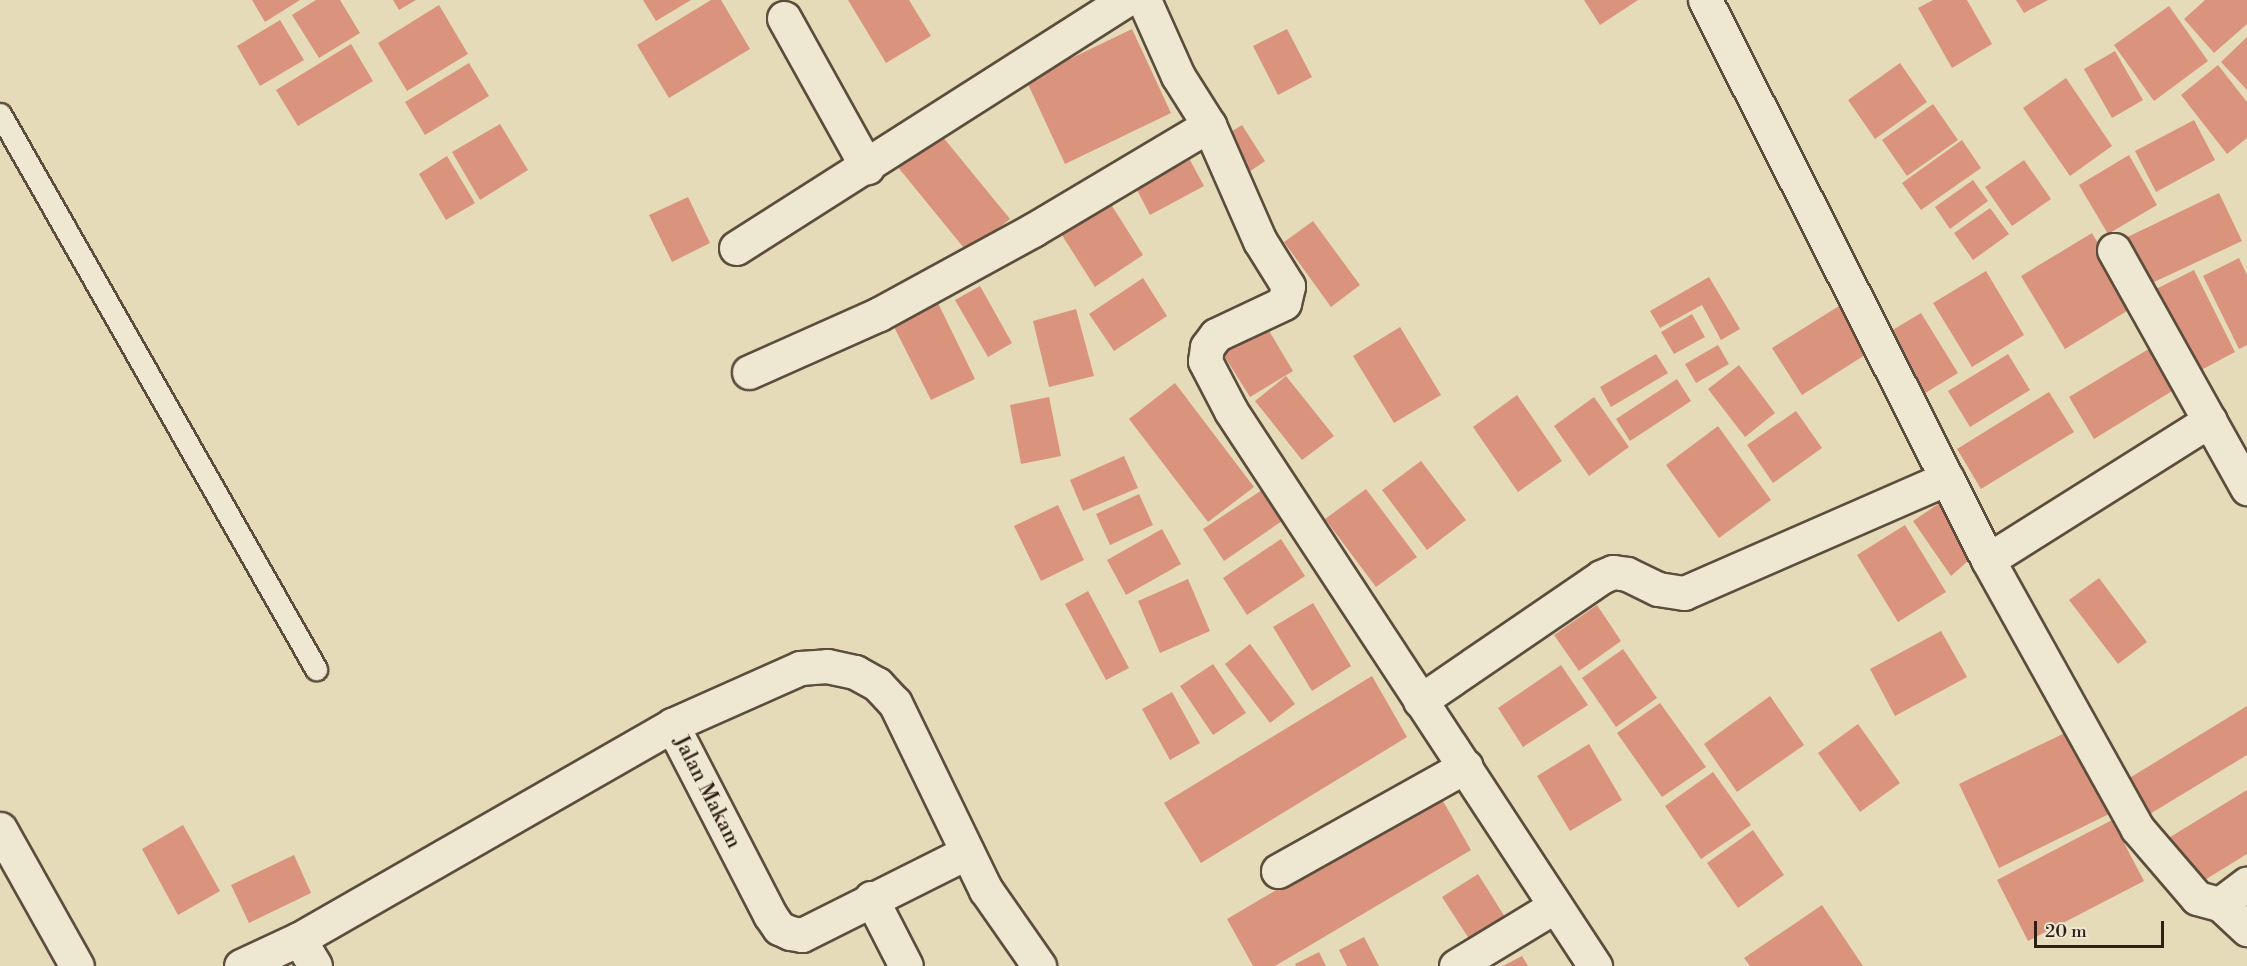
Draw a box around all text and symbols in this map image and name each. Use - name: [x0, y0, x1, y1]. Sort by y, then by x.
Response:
- street label: Jalan Makam: [668, 731, 746, 853]
- scale bar: [2037, 909, 2168, 947]
- text: 20 m: [2045, 920, 2087, 943]

